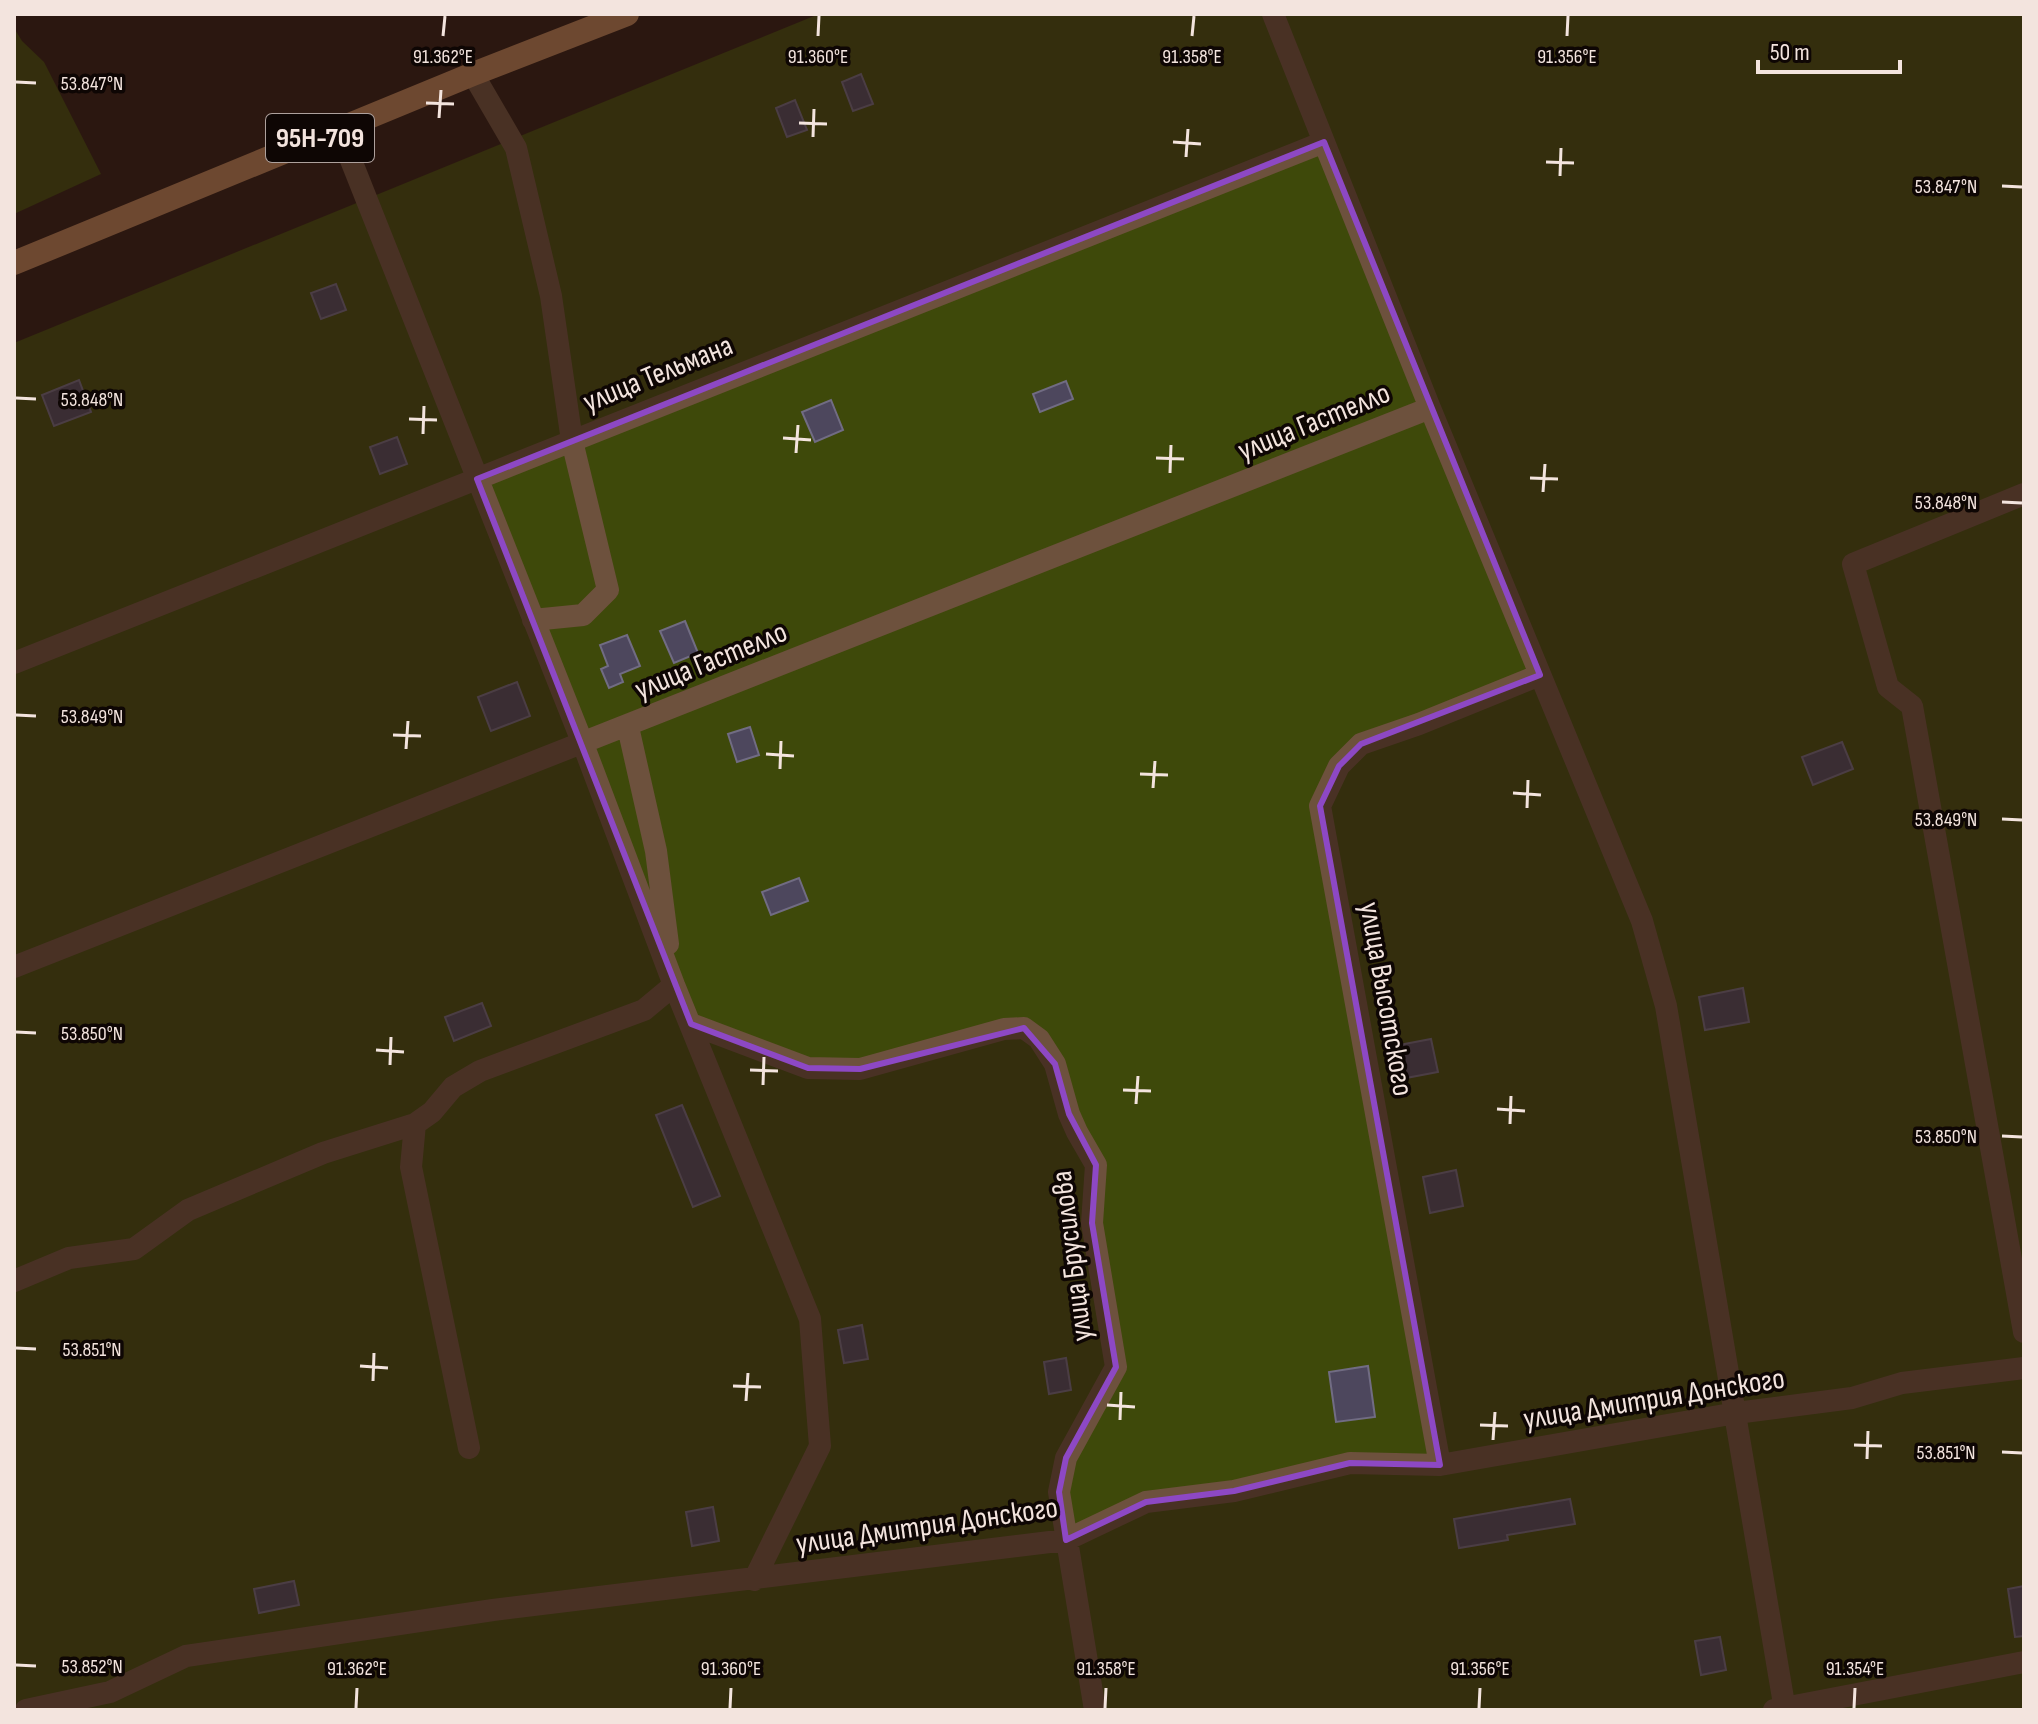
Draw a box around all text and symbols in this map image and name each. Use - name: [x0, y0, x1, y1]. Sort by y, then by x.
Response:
- scale bar: [1758, 24, 1900, 74]
- text: 50 m: [1770, 38, 1810, 67]
- text: 91.362°E: [413, 45, 473, 69]
- text: 91.360°E: [788, 45, 848, 69]
- text: 91.358°E: [1162, 45, 1222, 69]
- text: 91.356°E: [1537, 45, 1597, 69]
- text: 53.847°N: [61, 72, 123, 96]
- road number: 95Н-709: [266, 114, 374, 162]
- text: 53.847°N: [1915, 175, 1977, 199]
- street label: улица Тельмана: [578, 328, 738, 420]
- street label: улица Гастелло: [1233, 375, 1395, 469]
- text: 53.848°N: [61, 388, 123, 412]
- text: 53.848°N: [1915, 491, 1977, 515]
- street label: улица Гастелло: [630, 614, 792, 708]
- text: 53.849°N: [61, 705, 123, 729]
- text: 53.849°N: [1915, 808, 1977, 832]
- street label: улица Высотского: [1351, 899, 1421, 1099]
- text: 53.850°N: [61, 1022, 123, 1046]
- text: 53.850°N: [1915, 1125, 1977, 1149]
- street label: улица Брусилова: [1044, 1169, 1100, 1343]
- text: 53.851°N: [62, 1338, 122, 1362]
- street label: улица Дмитрия Донского: [1521, 1361, 1787, 1437]
- text: 53.851°N: [1916, 1441, 1976, 1465]
- street label: улица Дмитрия Донского: [794, 1490, 1060, 1562]
- text: 53.852°N: [61, 1655, 123, 1679]
- text: 91.362°E: [327, 1657, 387, 1681]
- text: 91.360°E: [701, 1657, 761, 1681]
- text: 91.358°E: [1076, 1657, 1136, 1681]
- text: 91.356°E: [1450, 1657, 1510, 1681]
- text: 91.354°E: [1826, 1657, 1884, 1681]

